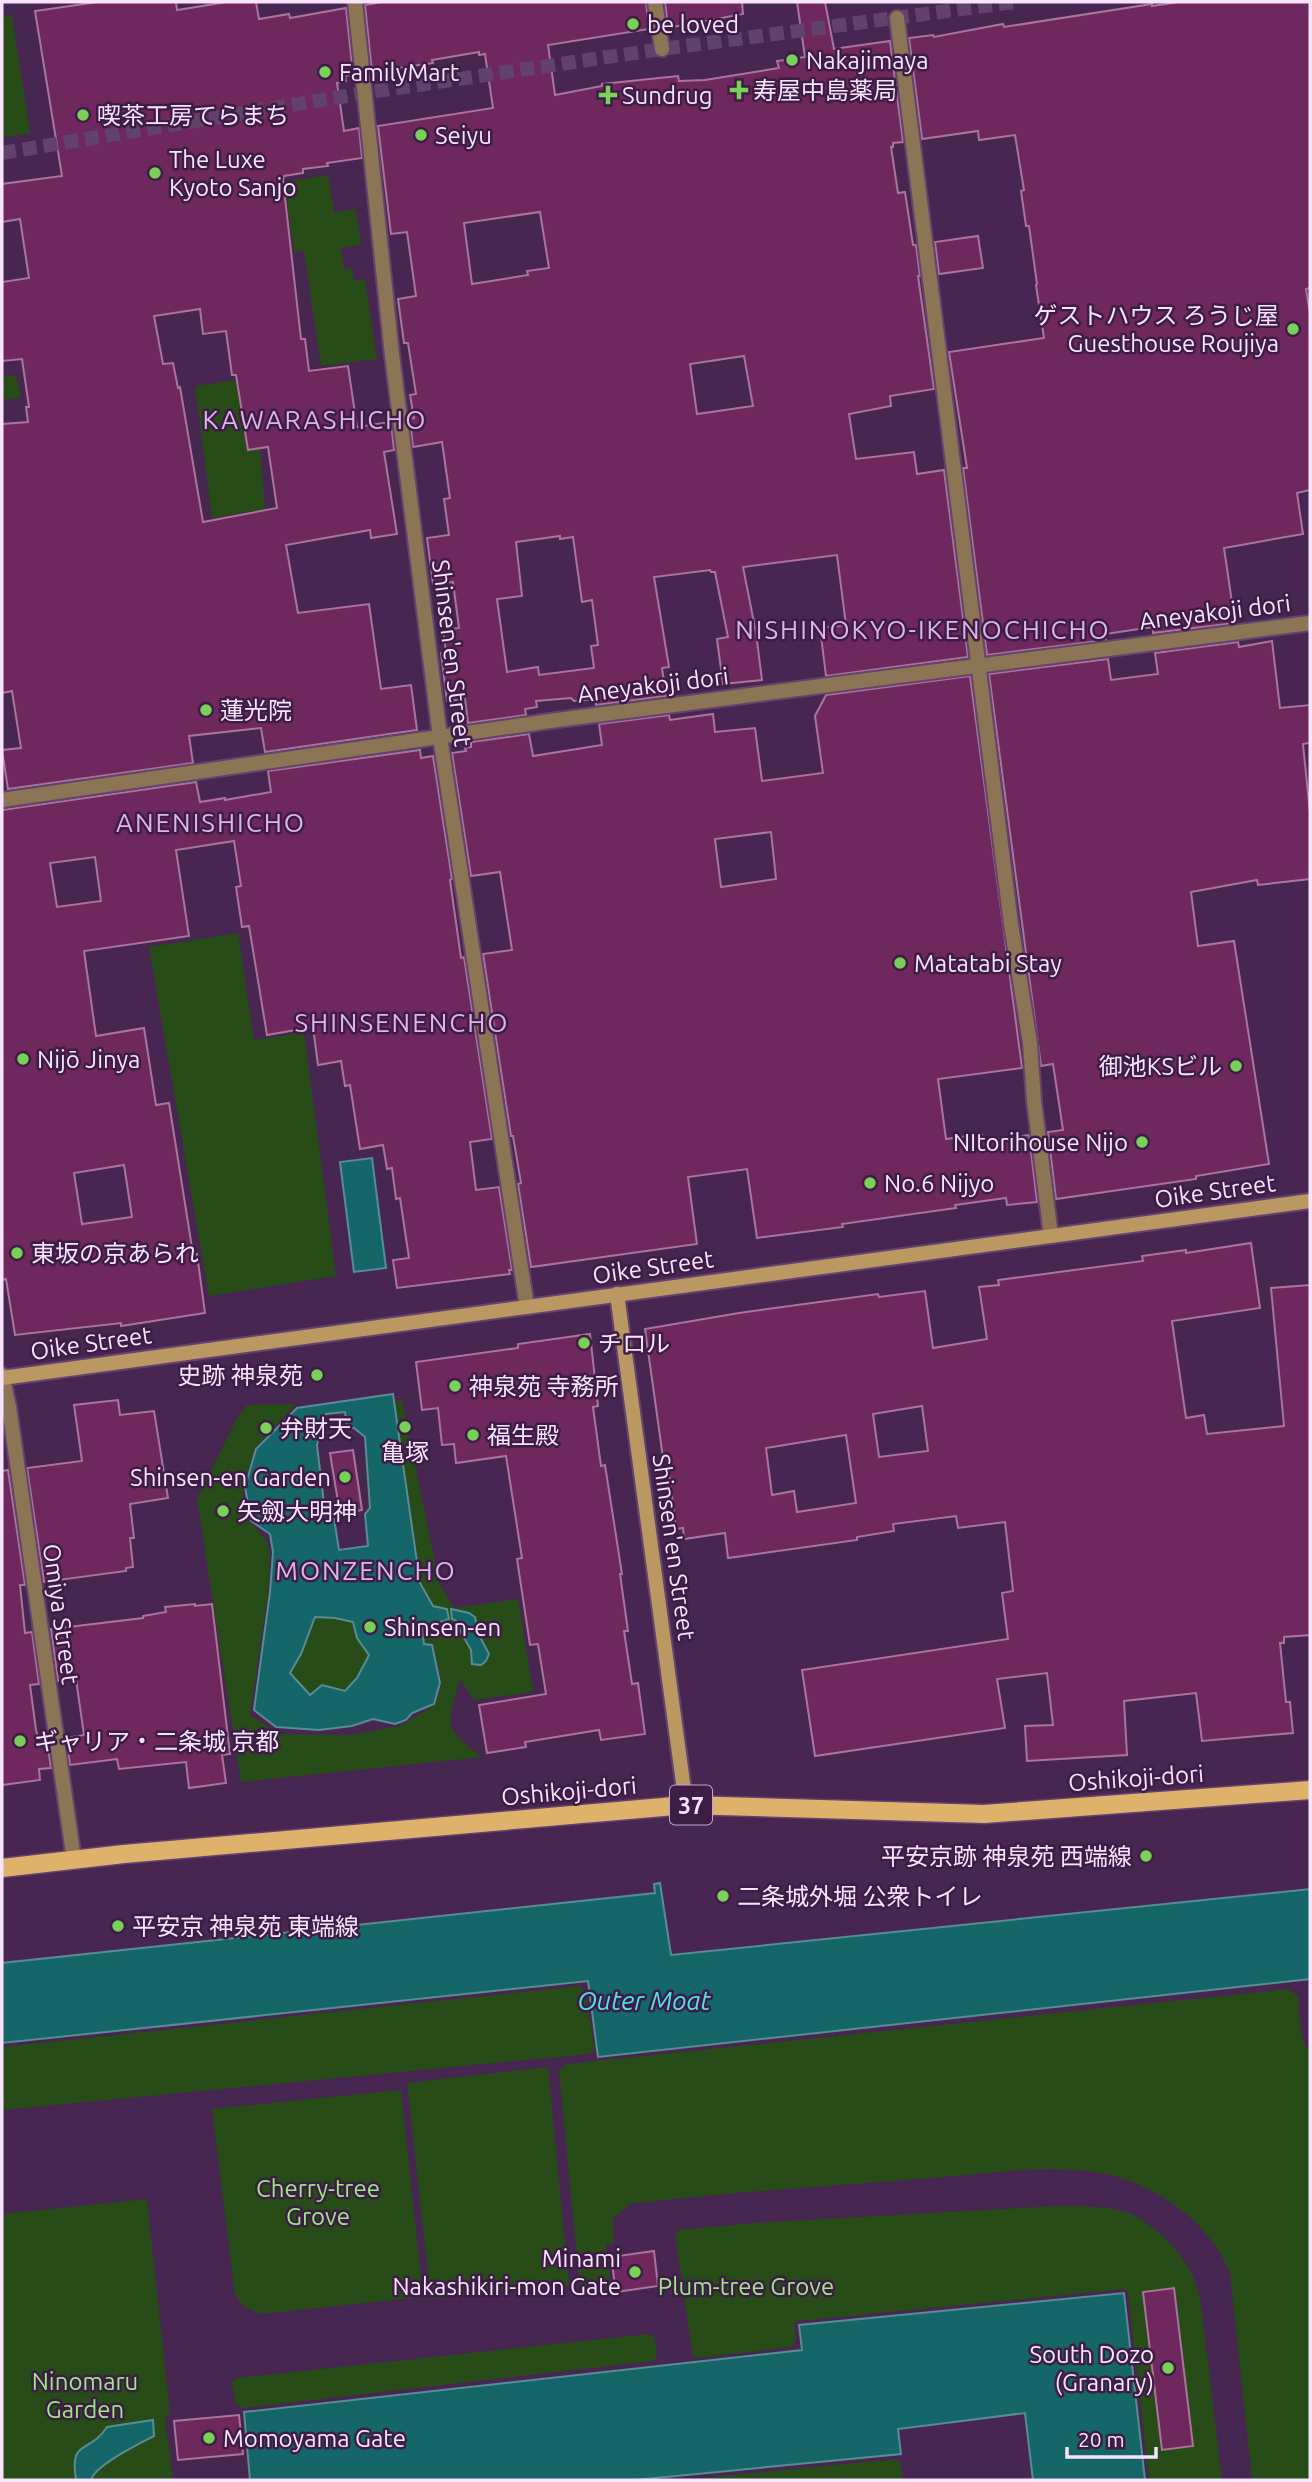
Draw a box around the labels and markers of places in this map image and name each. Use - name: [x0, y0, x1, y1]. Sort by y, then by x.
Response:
- place label: be loved: [647, 11, 739, 38]
- marker: be loved: [625, 16, 641, 32]
- place label: Nakajimaya: [806, 47, 928, 74]
- marker: Nakajimaya: [784, 52, 800, 68]
- place label: FamilyMart: [339, 59, 460, 86]
- marker: FamilyMart: [317, 64, 333, 80]
- place label: 寿屋中島薬局: [753, 77, 897, 104]
- place label: Sundrug: [622, 82, 713, 109]
- marker: 寿屋中島薬局: [731, 82, 747, 98]
- marker: Sundrug: [600, 87, 616, 103]
- place label: 喫茶工房てらまち: [97, 102, 289, 129]
- marker: 喫茶工房てらまち: [75, 107, 91, 123]
- place label: Seiyu: [435, 122, 492, 149]
- marker: Seiyu: [413, 127, 429, 143]
- place label: The Luxe Kyoto Sanjo: [169, 146, 297, 201]
- marker: The Luxe Kyoto Sanjo: [147, 165, 163, 181]
- place label: ゲストハウス ろうじ屋 Guesthouse Roujiya: [1034, 302, 1279, 357]
- marker: ゲストハウス ろうじ屋 Guesthouse Roujiya: [1285, 321, 1301, 337]
- place label: 蓮光院: [220, 697, 292, 724]
- marker: 蓮光院: [198, 702, 214, 718]
- place label: Matatabi Stay: [914, 950, 1062, 977]
- marker: Matatabi Stay: [892, 955, 908, 971]
- place label: Nijō Jinya: [37, 1046, 140, 1073]
- marker: Nijō Jinya: [15, 1051, 31, 1067]
- place label: 御池KSビル: [1099, 1053, 1222, 1080]
- marker: 御池KSビル: [1228, 1058, 1244, 1074]
- place label: NItorihouse Nijo: [953, 1129, 1128, 1156]
- marker: NItorihouse Nijo: [1134, 1134, 1150, 1150]
- place label: No.6 Nijyo: [884, 1170, 994, 1197]
- marker: No.6 Nijyo: [862, 1175, 878, 1191]
- place label: 東坂の京あられ: [31, 1240, 199, 1267]
- marker: 東坂の京あられ: [9, 1245, 25, 1261]
- place label: チロル: [598, 1330, 670, 1357]
- marker: チロル: [576, 1335, 592, 1351]
- place label: 史跡 神泉苑: [178, 1362, 303, 1389]
- marker: 史跡 神泉苑: [309, 1367, 325, 1383]
- place label: 神泉苑 寺務所: [469, 1373, 619, 1400]
- marker: 神泉苑 寺務所: [447, 1378, 463, 1394]
- place label: 弁財天: [280, 1415, 352, 1442]
- marker: 亀塚: [397, 1419, 413, 1435]
- marker: 弁財天: [258, 1420, 274, 1436]
- place label: 福生殿: [487, 1422, 559, 1449]
- marker: 福生殿: [465, 1427, 481, 1443]
- place label: 亀塚: [381, 1439, 429, 1466]
- place label: Shinsen-en Garden: [130, 1464, 331, 1491]
- marker: Shinsen-en Garden: [337, 1469, 353, 1485]
- place label: 矢劔大明神: [237, 1498, 357, 1525]
- marker: 矢劔大明神: [215, 1503, 231, 1519]
- place label: Shinsen-en: [384, 1614, 501, 1641]
- marker: Shinsen-en: [362, 1619, 378, 1635]
- place label: ギャリア・二条城 京都: [34, 1728, 280, 1755]
- marker: ギャリア・二条城 京都: [12, 1733, 28, 1749]
- place label: 平安京跡 神泉苑 西端線: [881, 1843, 1132, 1870]
- marker: 平安京跡 神泉苑 西端線: [1138, 1848, 1154, 1864]
- place label: 二条城外堀 公衆トイレ: [737, 1883, 983, 1910]
- marker: 二条城外堀 公衆トイレ: [715, 1888, 731, 1904]
- place label: 平安京 神泉苑 東端線: [132, 1913, 359, 1940]
- marker: 平安京 神泉苑 東端線: [110, 1918, 126, 1934]
- place label: Minami Nakashikiri-mon Gate: [392, 2245, 621, 2300]
- marker: Minami Nakashikiri-mon Gate: [627, 2264, 643, 2280]
- place label: South Dozo (Granary): [1029, 2341, 1154, 2396]
- marker: South Dozo (Granary): [1160, 2360, 1176, 2376]
- place label: Momoyama Gate: [223, 2425, 406, 2452]
- marker: Momoyama Gate: [201, 2430, 217, 2446]

